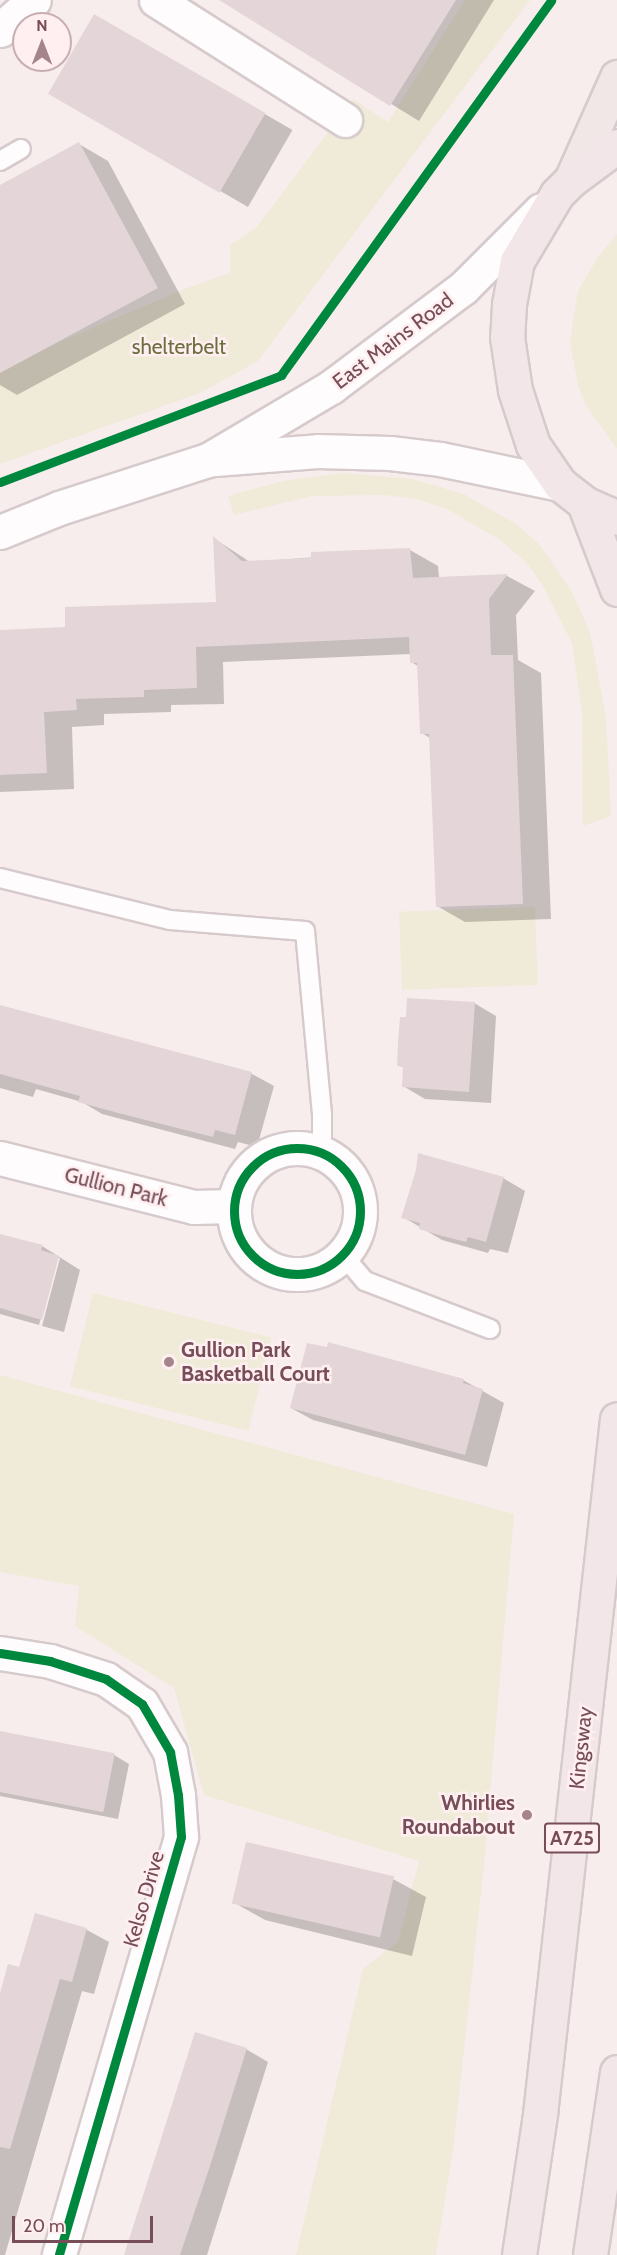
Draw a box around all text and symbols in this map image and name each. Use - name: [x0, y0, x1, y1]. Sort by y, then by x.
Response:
- north arrow: [12, 12, 72, 72]
- text: N: [36, 16, 48, 35]
- street label: East Mains Road: [328, 287, 458, 395]
- park label: shelterbelt: [132, 334, 226, 360]
- street label: Gullion Park: [62, 1162, 170, 1212]
- place label: Gullion Park Basketball Court: [181, 1337, 330, 1387]
- marker: Gullion Park Basketball Court: [162, 1355, 176, 1369]
- street label: Kingsway: [564, 1705, 598, 1791]
- place label: Whirlies Roundabout: [402, 1790, 515, 1840]
- marker: Whirlies Roundabout: [520, 1808, 534, 1822]
- road number: A725: [544, 1821, 600, 1855]
- street label: Kelso Drive: [118, 1848, 170, 1950]
- scale bar: [15, 2204, 156, 2242]
- text: 20 m: [23, 2215, 65, 2237]

